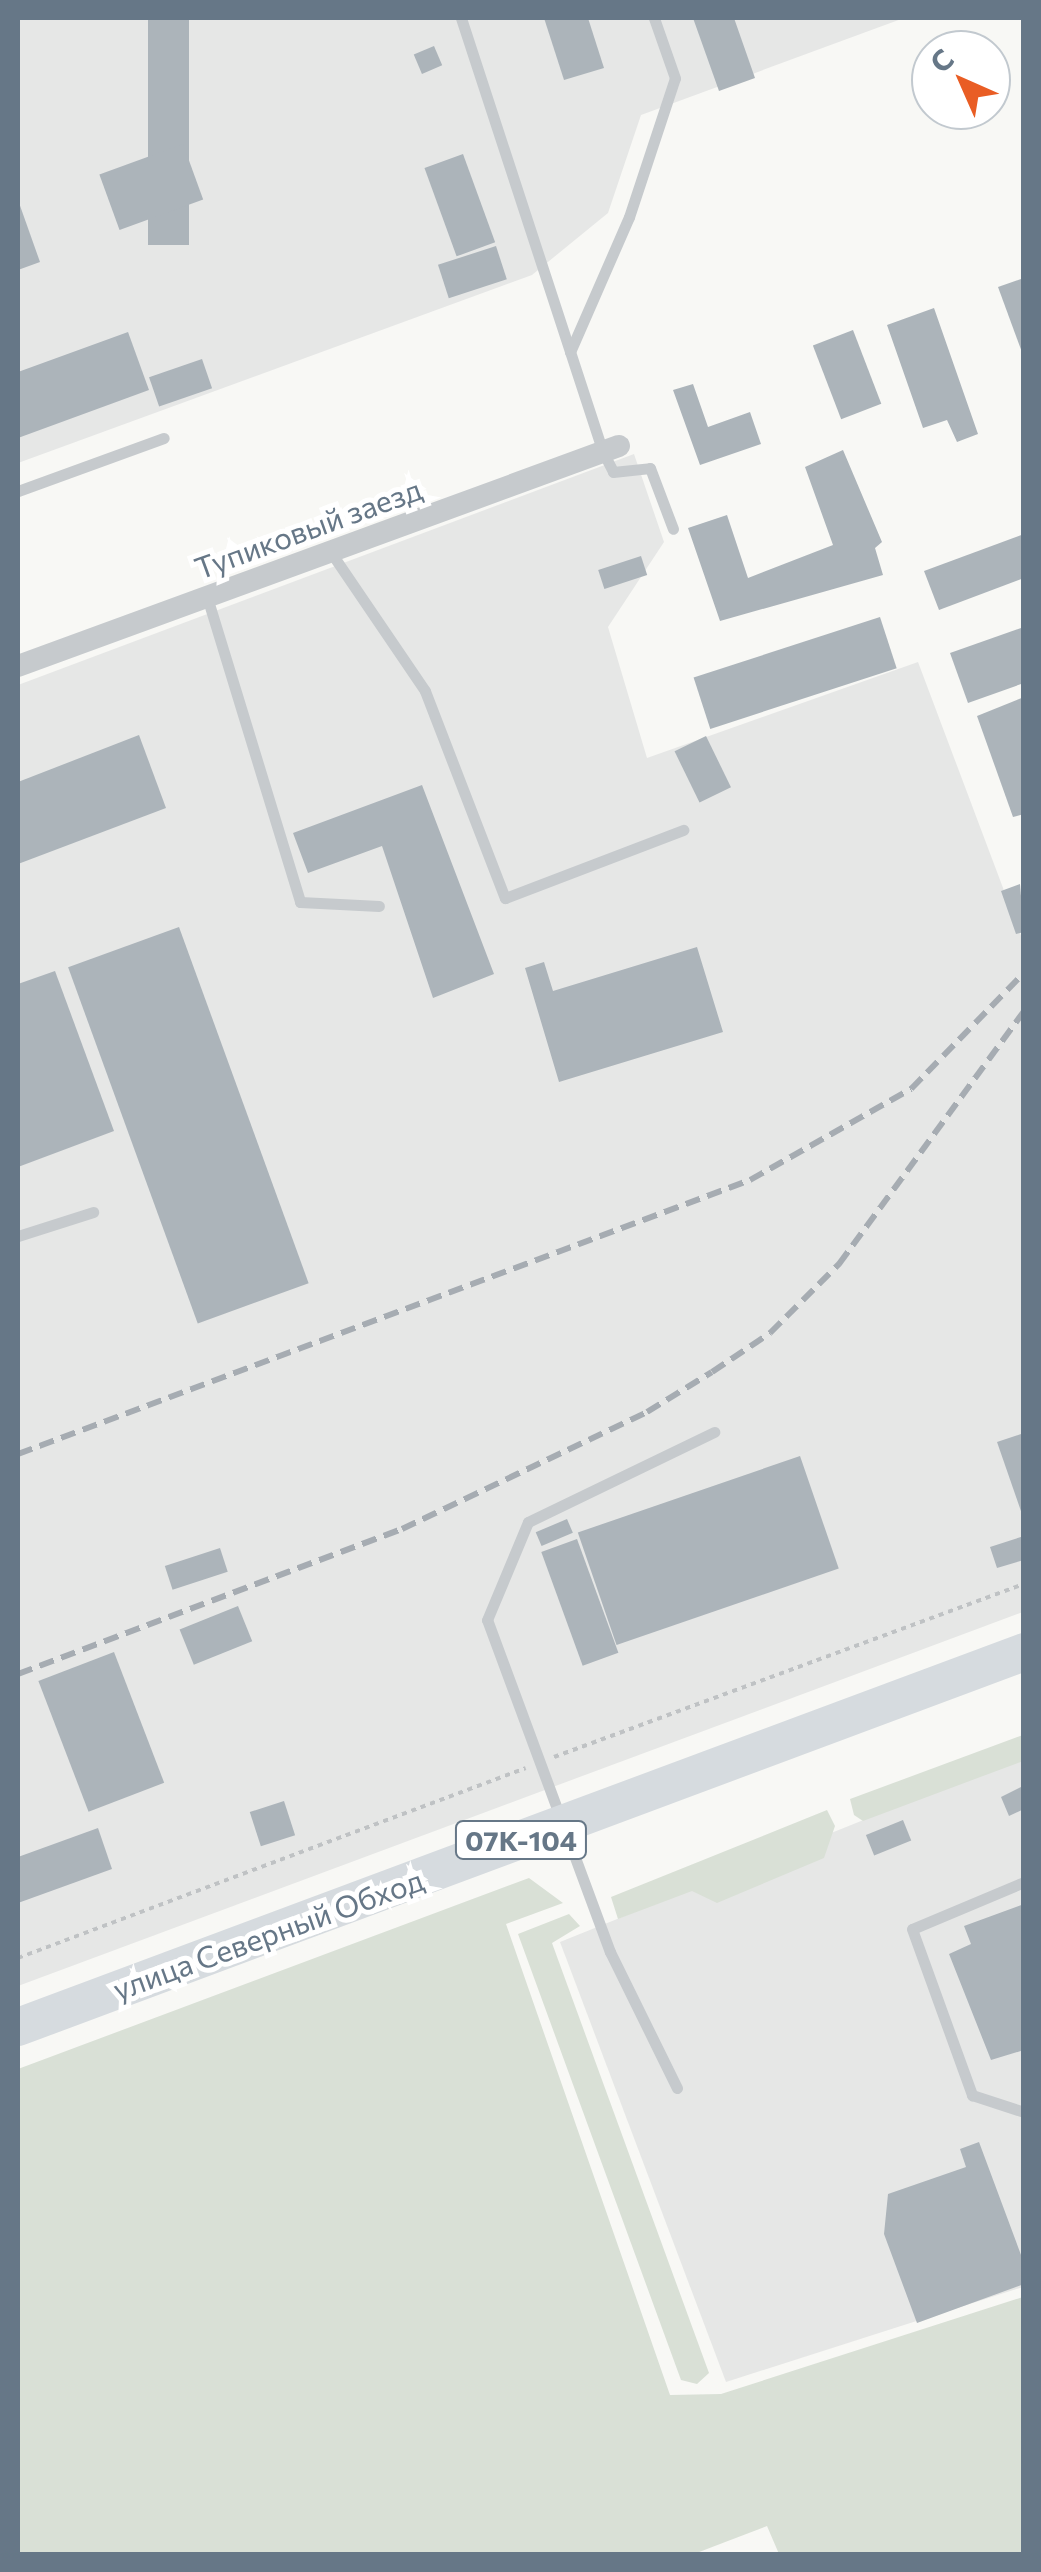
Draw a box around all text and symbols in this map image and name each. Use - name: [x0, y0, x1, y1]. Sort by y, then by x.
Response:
- north arrow: [911, 30, 1011, 130]
- text: С: [922, 41, 960, 79]
- street label: Тупиковый заезд: [190, 470, 426, 586]
- road number: 07К-104: [454, 1817, 588, 1863]
- street label: улица Северный Обход: [108, 1861, 428, 2007]

